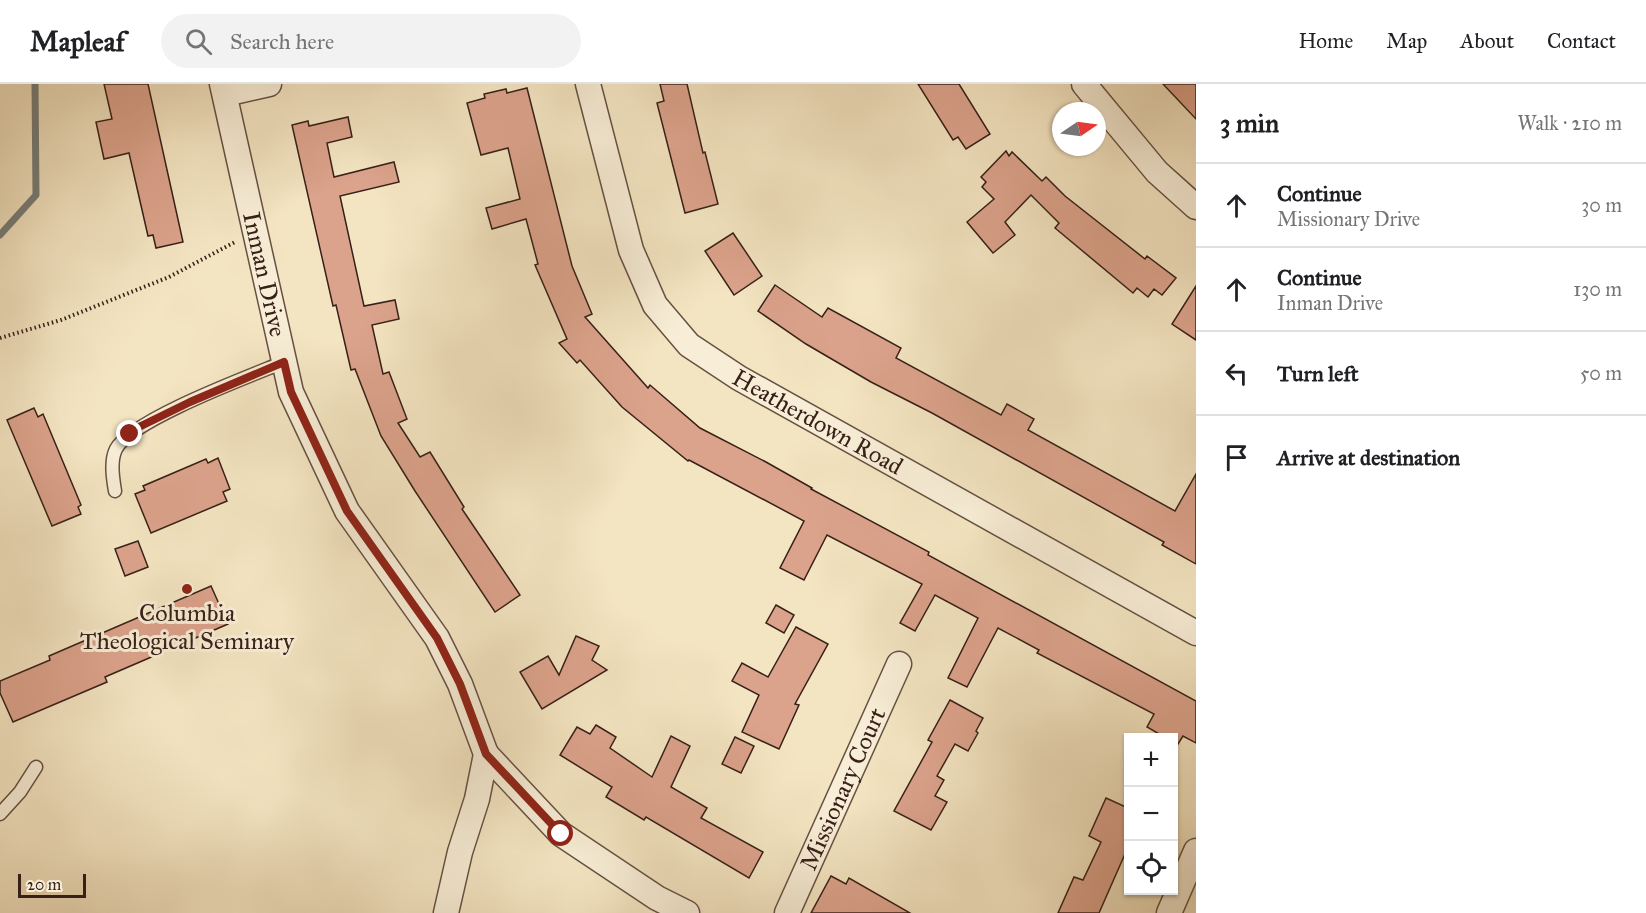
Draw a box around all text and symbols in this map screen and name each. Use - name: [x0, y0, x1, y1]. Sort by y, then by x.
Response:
- search box: [161, 14, 581, 68]
- text: Mapleaf: [30, 24, 125, 59]
- icon: search: [182, 25, 215, 58]
- text: Search here: [230, 28, 334, 55]
- text: Home: [1298, 28, 1353, 54]
- text: Map: [1386, 28, 1427, 54]
- text: About: [1460, 28, 1514, 54]
- text: Contact: [1547, 28, 1616, 54]
- north arrow: [1052, 102, 1106, 156]
- text: 3 min: [1220, 107, 1279, 139]
- text: Walk · 210 m: [1517, 111, 1622, 135]
- text: Continue: [1277, 180, 1362, 207]
- icon: ahead: [1220, 189, 1253, 222]
- text: 30 m: [1581, 193, 1622, 217]
- text: Missionary Drive: [1277, 207, 1420, 231]
- street label: Inman Drive: [236, 209, 293, 340]
- text: Continue: [1277, 264, 1362, 291]
- icon: ahead: [1220, 273, 1253, 306]
- text: 130 m: [1573, 277, 1622, 301]
- text: Inman Drive: [1277, 291, 1383, 315]
- icon: left: [1220, 357, 1253, 390]
- text: Turn left: [1277, 360, 1359, 387]
- text: 50 m: [1580, 361, 1622, 385]
- street label: Heatherdown Road: [727, 362, 908, 481]
- route end: [116, 420, 142, 446]
- icon: arrive: [1220, 441, 1253, 474]
- text: Arrive at destination: [1277, 444, 1460, 471]
- marker: Columbia Theological Seminary: [180, 582, 194, 596]
- place label: Columbia Theological Seminary: [80, 598, 295, 656]
- street label: Missionary Court: [793, 702, 893, 875]
- map controls: [1124, 733, 1178, 895]
- button: +: [1124, 733, 1178, 787]
- button: −: [1124, 787, 1178, 841]
- route start: [547, 820, 573, 846]
- button: locate: [1124, 841, 1178, 895]
- scale bar: [18, 871, 86, 898]
- text: 20 m: [27, 875, 61, 894]

